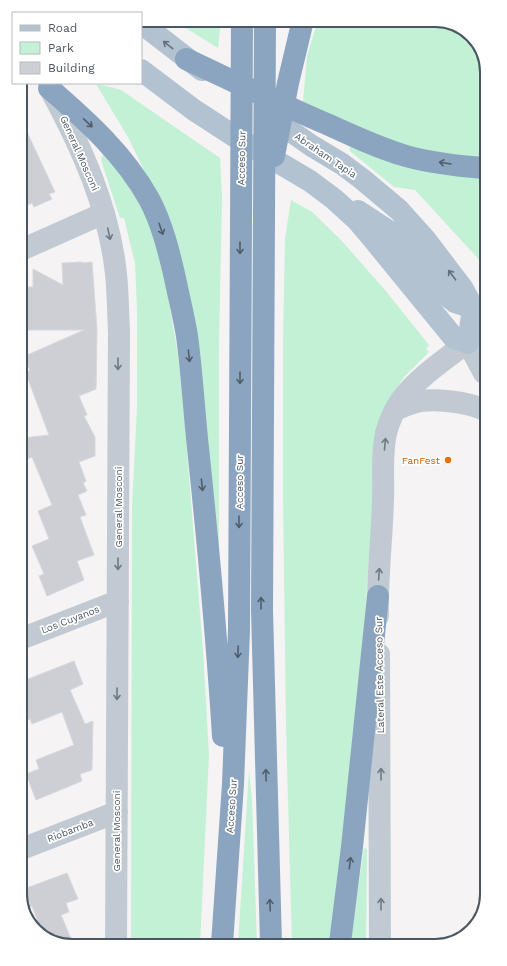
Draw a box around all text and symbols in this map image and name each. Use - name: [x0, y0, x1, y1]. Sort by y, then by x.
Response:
- legend: [12, 12, 142, 84]
- text: Road: [48, 21, 77, 35]
- one-way arrow: [163, 40, 174, 49]
- text: Park: [48, 41, 74, 55]
- text: Building: [48, 61, 95, 75]
- street label: General Mosconi: [58, 114, 101, 192]
- one-way arrow: [83, 118, 93, 128]
- street label: Acceso Sur: [236, 131, 247, 185]
- street label: Abraham Tapia: [293, 131, 359, 180]
- one-way arrow: [439, 159, 452, 167]
- one-way arrow: [158, 223, 165, 236]
- one-way arrow: [105, 228, 113, 241]
- one-way arrow: [236, 241, 244, 254]
- one-way arrow: [448, 270, 456, 281]
- one-way arrow: [185, 349, 193, 362]
- one-way arrow: [114, 357, 122, 370]
- one-way arrow: [236, 371, 244, 384]
- one-way arrow: [381, 438, 389, 451]
- street label: Acceso Sur: [234, 455, 245, 509]
- place label: FanFest: [402, 455, 441, 466]
- marker: FanFest: [443, 455, 453, 465]
- street label: General Mosconi: [113, 467, 124, 547]
- one-way arrow: [199, 478, 206, 491]
- one-way arrow: [235, 515, 243, 528]
- one-way arrow: [114, 557, 122, 570]
- one-way arrow: [376, 568, 383, 581]
- one-way arrow: [258, 597, 265, 610]
- street label: Los Cuyanos: [39, 603, 101, 636]
- street label: Lateral Este Acceso Sur: [373, 617, 386, 733]
- one-way arrow: [234, 645, 242, 658]
- one-way arrow: [113, 687, 121, 700]
- one-way arrow: [377, 768, 385, 781]
- one-way arrow: [262, 769, 270, 782]
- street label: Acceso Sur: [224, 778, 239, 834]
- street label: General Mosconi: [111, 791, 122, 871]
- street label: Riobamba: [45, 816, 95, 844]
- one-way arrow: [347, 857, 354, 870]
- one-way arrow: [377, 898, 385, 911]
- one-way arrow: [266, 899, 274, 912]

